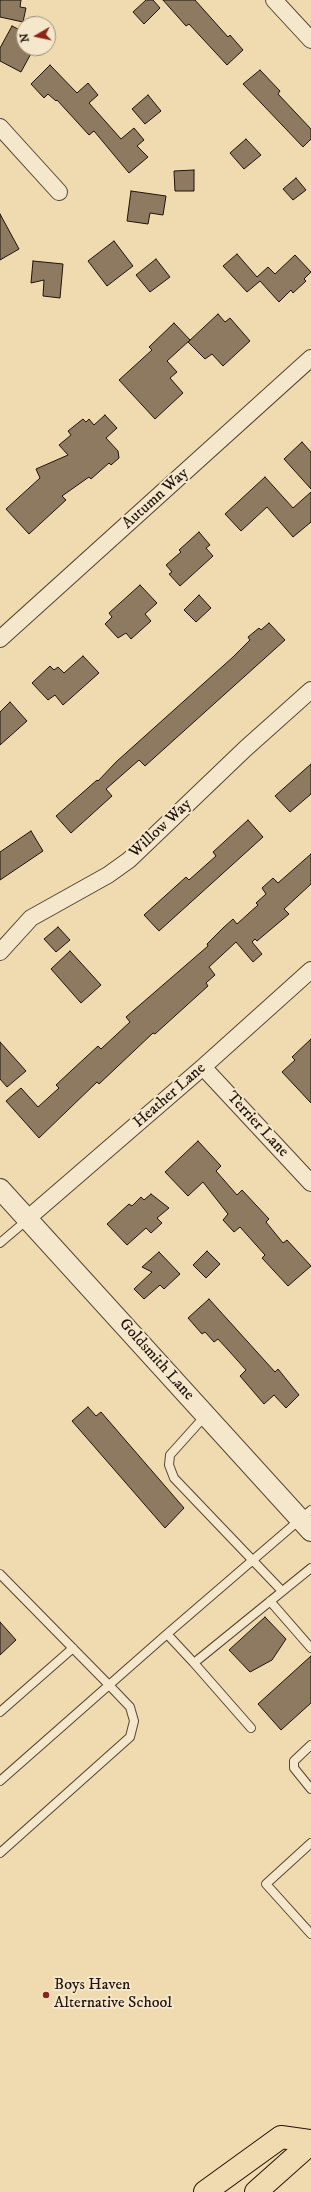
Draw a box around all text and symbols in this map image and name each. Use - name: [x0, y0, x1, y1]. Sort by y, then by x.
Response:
- north arrow: [16, 16, 56, 56]
- text: N: [18, 32, 33, 43]
- street label: Autumn Way: [119, 464, 193, 534]
- street label: Willow Way: [126, 795, 196, 863]
- street label: Heather Lane: [130, 1059, 210, 1133]
- street label: Terrier Lane: [222, 1088, 292, 1162]
- street label: Goldsmith Lane: [114, 1315, 198, 1405]
- place label: Boys Haven Alternative School: [54, 1976, 172, 2014]
- marker: Boys Haven Alternative School: [41, 1990, 51, 2000]

